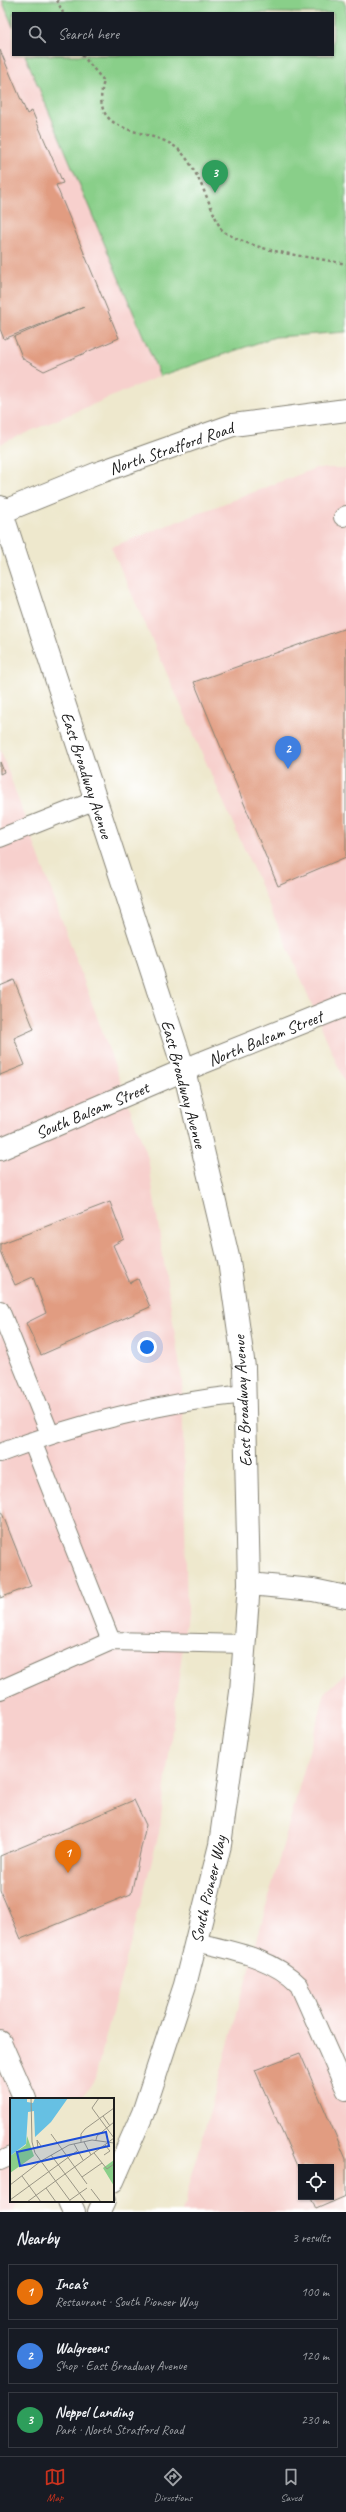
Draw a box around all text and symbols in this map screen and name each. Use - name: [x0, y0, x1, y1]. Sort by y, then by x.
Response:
- search box: [12, 12, 334, 56]
- icon: search: [26, 23, 48, 45]
- text: Search here: [58, 25, 119, 44]
- pin: 3: [202, 160, 228, 193]
- street label: North Stratford Road: [106, 417, 238, 480]
- street label: East Broadway Avenue: [56, 709, 117, 842]
- pin: 2: [275, 736, 301, 769]
- street label: North Balsam Street: [205, 1005, 328, 1071]
- street label: East Broadway Avenue: [156, 1018, 211, 1152]
- street label: South Balsam Street: [32, 1076, 154, 1144]
- street label: East Broadway Avenue: [228, 1333, 256, 1467]
- your location: [137, 1337, 157, 1357]
- street label: South Pioneer Way: [186, 1832, 231, 1945]
- pin: 1: [55, 1840, 81, 1873]
- inset map: [10, 2098, 114, 2202]
- map controls: [298, 2164, 334, 2200]
- button: locate: [298, 2164, 334, 2200]
- text: Nearby: [16, 2228, 59, 2249]
- text: 3 results: [292, 2230, 330, 2246]
- text: Inca's: [55, 2275, 87, 2294]
- text: 1: [27, 2284, 33, 2300]
- text: 100 m: [301, 2284, 329, 2300]
- text: Restaurant · South Pioneer Way: [55, 2294, 198, 2310]
- text: Walgreens: [55, 2339, 108, 2358]
- text: 2: [27, 2348, 33, 2364]
- text: 120 m: [301, 2348, 329, 2364]
- text: Shop · East Broadway Avenue: [55, 2358, 187, 2374]
- text: Neppel Landing: [55, 2403, 133, 2422]
- text: 3: [27, 2412, 33, 2428]
- text: 230 m: [301, 2412, 329, 2428]
- text: Park · North Stratford Road: [55, 2422, 184, 2438]
- tab: Map: [44, 2466, 66, 2504]
- tab: Directions: [154, 2466, 192, 2504]
- tab: Saved: [280, 2466, 302, 2504]

